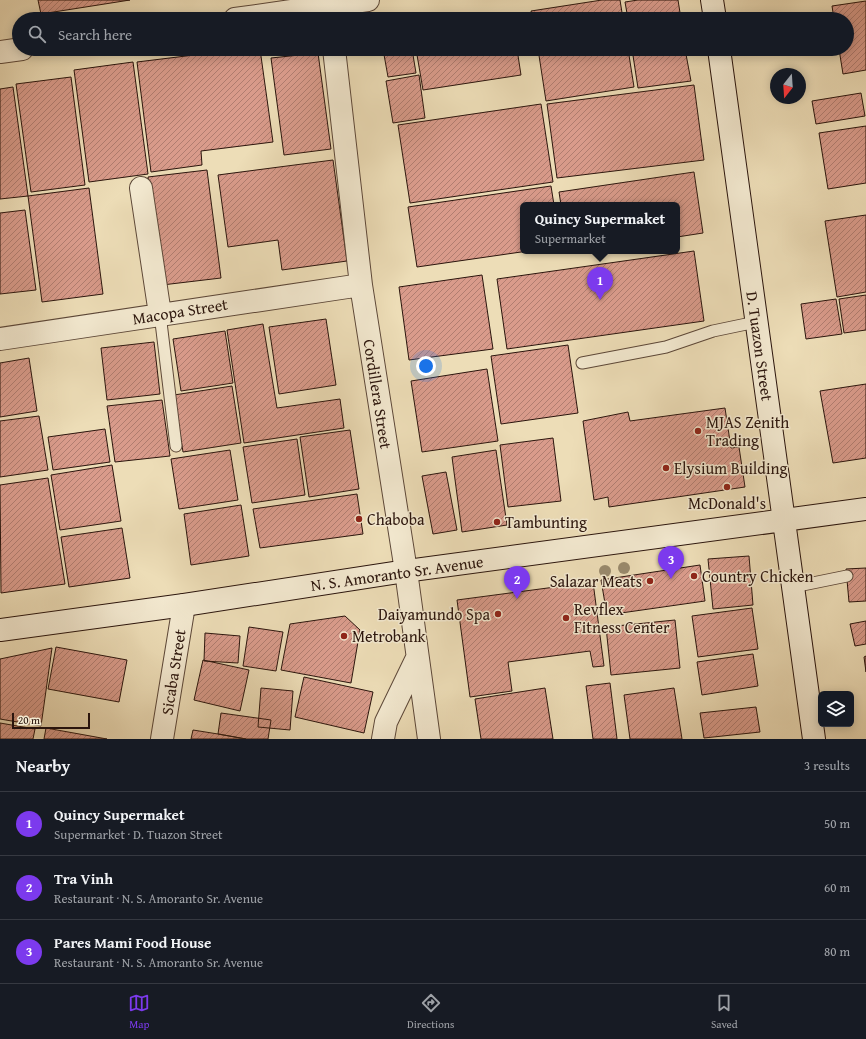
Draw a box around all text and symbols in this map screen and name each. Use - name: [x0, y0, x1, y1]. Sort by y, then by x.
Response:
- search box: [12, 12, 854, 56]
- icon: search: [26, 23, 48, 45]
- text: Search here: [58, 24, 132, 45]
- north arrow: [770, 68, 806, 104]
- popup: [520, 202, 680, 254]
- text: Quincy Supermaket: [535, 208, 665, 229]
- text: Supermarket: [535, 229, 606, 248]
- pin: 1: [587, 267, 613, 300]
- street label: D. Tuazon Street: [740, 290, 780, 403]
- street label: Macopa Street: [131, 292, 230, 330]
- street label: Cordillera Street: [357, 337, 399, 451]
- your location: [416, 356, 436, 376]
- place label: MJAS Zenith Trading: [706, 410, 789, 452]
- marker: MJAS Zenith Trading: [693, 426, 703, 436]
- place label: Elysium Building: [674, 456, 787, 480]
- marker: Elysium Building: [661, 463, 671, 473]
- marker: McDonald's: [722, 482, 732, 492]
- place label: McDonald's: [688, 491, 766, 515]
- place label: Chaboba: [367, 507, 425, 531]
- place label: Tambunting: [505, 510, 587, 534]
- marker: Chaboba: [354, 514, 364, 524]
- marker: Tambunting: [492, 517, 502, 527]
- pin: 3: [658, 546, 684, 579]
- street label: N. S. Amoranto Sr. Avenue: [309, 549, 485, 597]
- place label: Country Chicken: [702, 564, 814, 588]
- pin: 2: [504, 566, 530, 599]
- place label: Salazar Meats: [550, 569, 642, 593]
- marker: Country Chicken: [689, 571, 699, 581]
- marker: Salazar Meats: [645, 576, 655, 586]
- place label: Revflex Fitness Center: [574, 597, 670, 639]
- place label: Daiyamundo Spa: [378, 602, 490, 626]
- marker: Daiyamundo Spa: [493, 609, 503, 619]
- marker: Revflex Fitness Center: [561, 613, 571, 623]
- place label: Metrobank: [352, 624, 427, 648]
- street label: Sicaba Street: [154, 627, 192, 717]
- marker: Metrobank: [339, 631, 349, 641]
- map controls: [818, 691, 854, 727]
- button: layers: [818, 691, 854, 727]
- scale bar: [12, 711, 90, 730]
- text: 20 m: [18, 712, 40, 728]
- text: Nearby: [16, 753, 70, 778]
- text: 3 results: [804, 756, 850, 775]
- text: Quincy Supermaket: [54, 804, 185, 825]
- text: 1: [26, 814, 32, 833]
- text: 50 m: [824, 814, 850, 833]
- text: Supermarket · D. Tuazon Street: [54, 825, 223, 844]
- text: Tra Vinh: [54, 868, 113, 889]
- text: 2: [26, 878, 32, 897]
- text: 60 m: [824, 878, 850, 897]
- text: Restaurant · N. S. Amoranto Sr. Avenue: [54, 889, 263, 908]
- text: Pares Mami Food House: [54, 932, 211, 953]
- text: 3: [26, 942, 32, 961]
- text: 80 m: [824, 942, 850, 961]
- text: Restaurant · N. S. Amoranto Sr. Avenue: [54, 953, 263, 972]
- tab: Map: [128, 992, 150, 1032]
- tab: Directions: [407, 992, 454, 1032]
- tab: Saved: [711, 992, 738, 1032]

